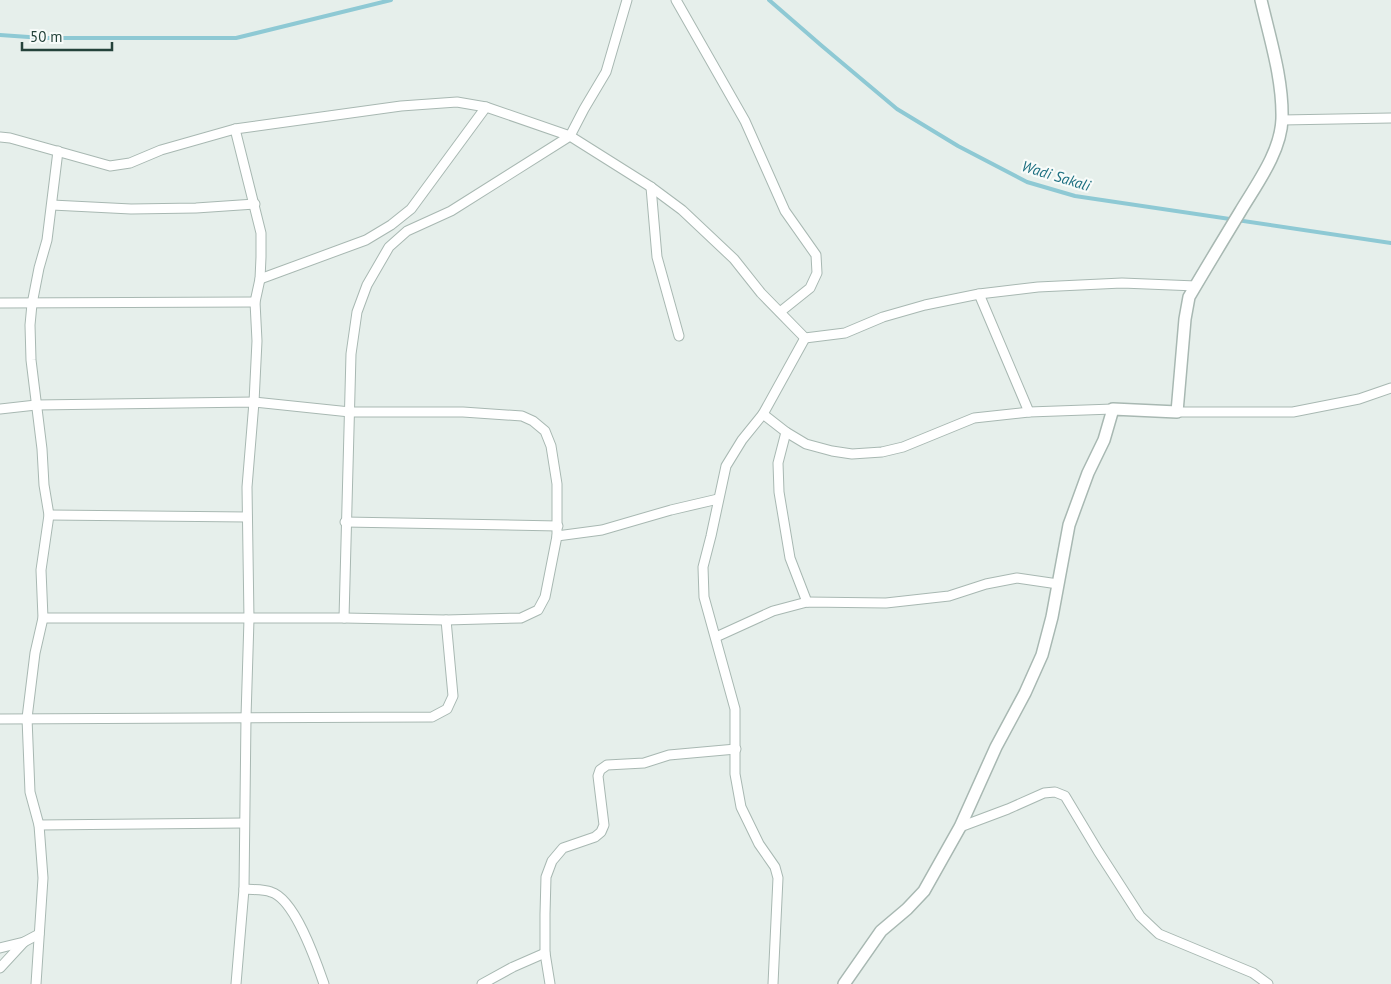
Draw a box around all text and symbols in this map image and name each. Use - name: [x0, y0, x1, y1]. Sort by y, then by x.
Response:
- scale bar: [22, 20, 112, 52]
- text: 50 m: [30, 27, 63, 46]
- water label: Wadi Sakali: [1020, 156, 1094, 195]

